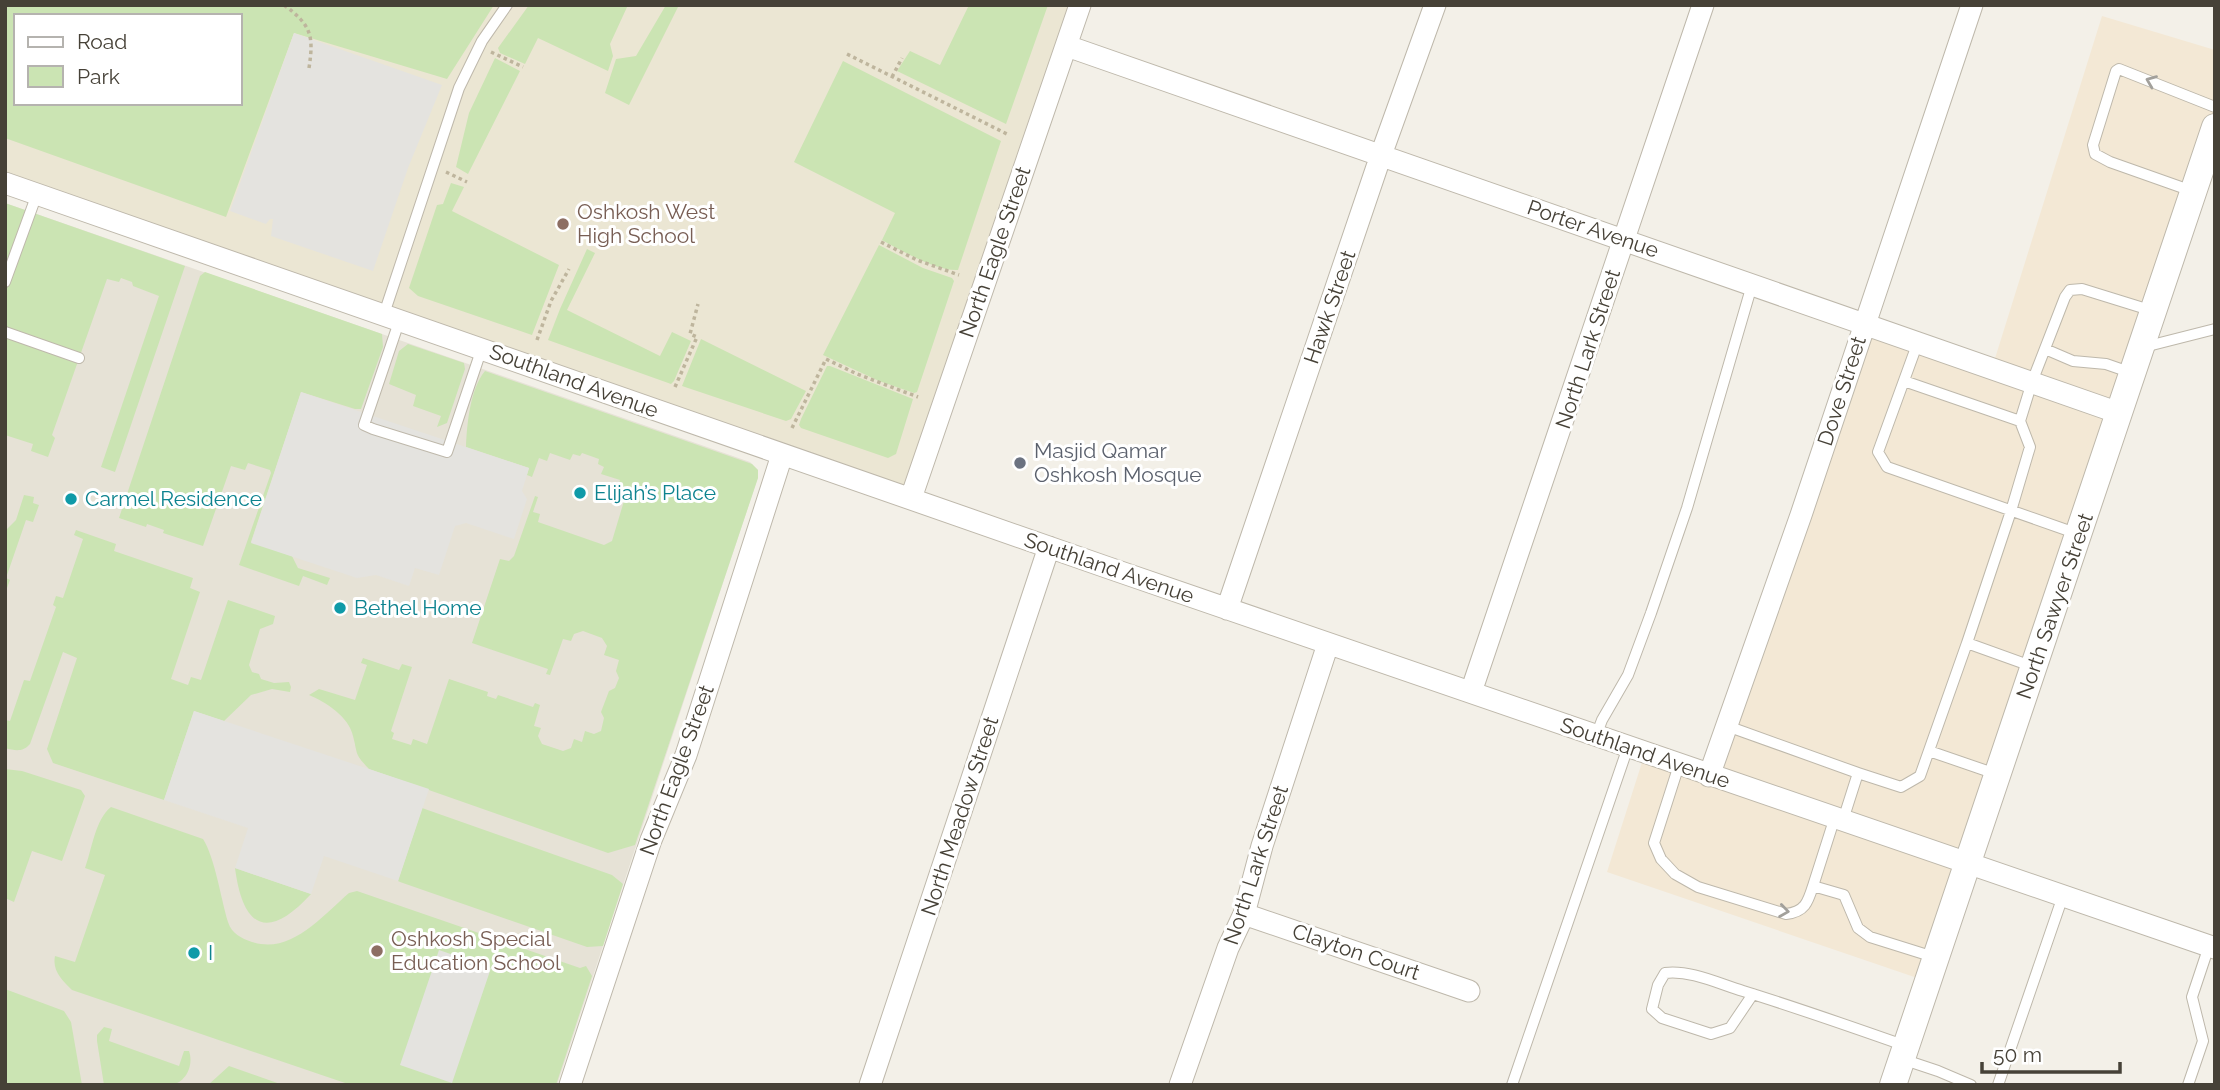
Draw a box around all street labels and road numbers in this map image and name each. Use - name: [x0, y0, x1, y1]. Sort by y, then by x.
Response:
- street label: North Eagle Street: [954, 163, 1036, 341]
- street label: Porter Avenue: [1524, 194, 1662, 263]
- street label: Hawk Street: [1298, 247, 1361, 367]
- street label: North Lark Street: [1550, 266, 1625, 432]
- street label: Dove Street: [1812, 333, 1871, 449]
- street label: Southland Avenue: [486, 338, 662, 423]
- street label: North Sawyer Street: [2011, 509, 2098, 702]
- street label: Southland Avenue: [1021, 527, 1197, 608]
- street label: North Eagle Street: [634, 681, 719, 858]
- street label: Southland Avenue: [1557, 712, 1733, 793]
- street label: North Meadow Street: [916, 713, 1004, 919]
- street label: North Lark Street: [1218, 782, 1293, 948]
- street label: Clayton Court: [1289, 918, 1423, 985]

